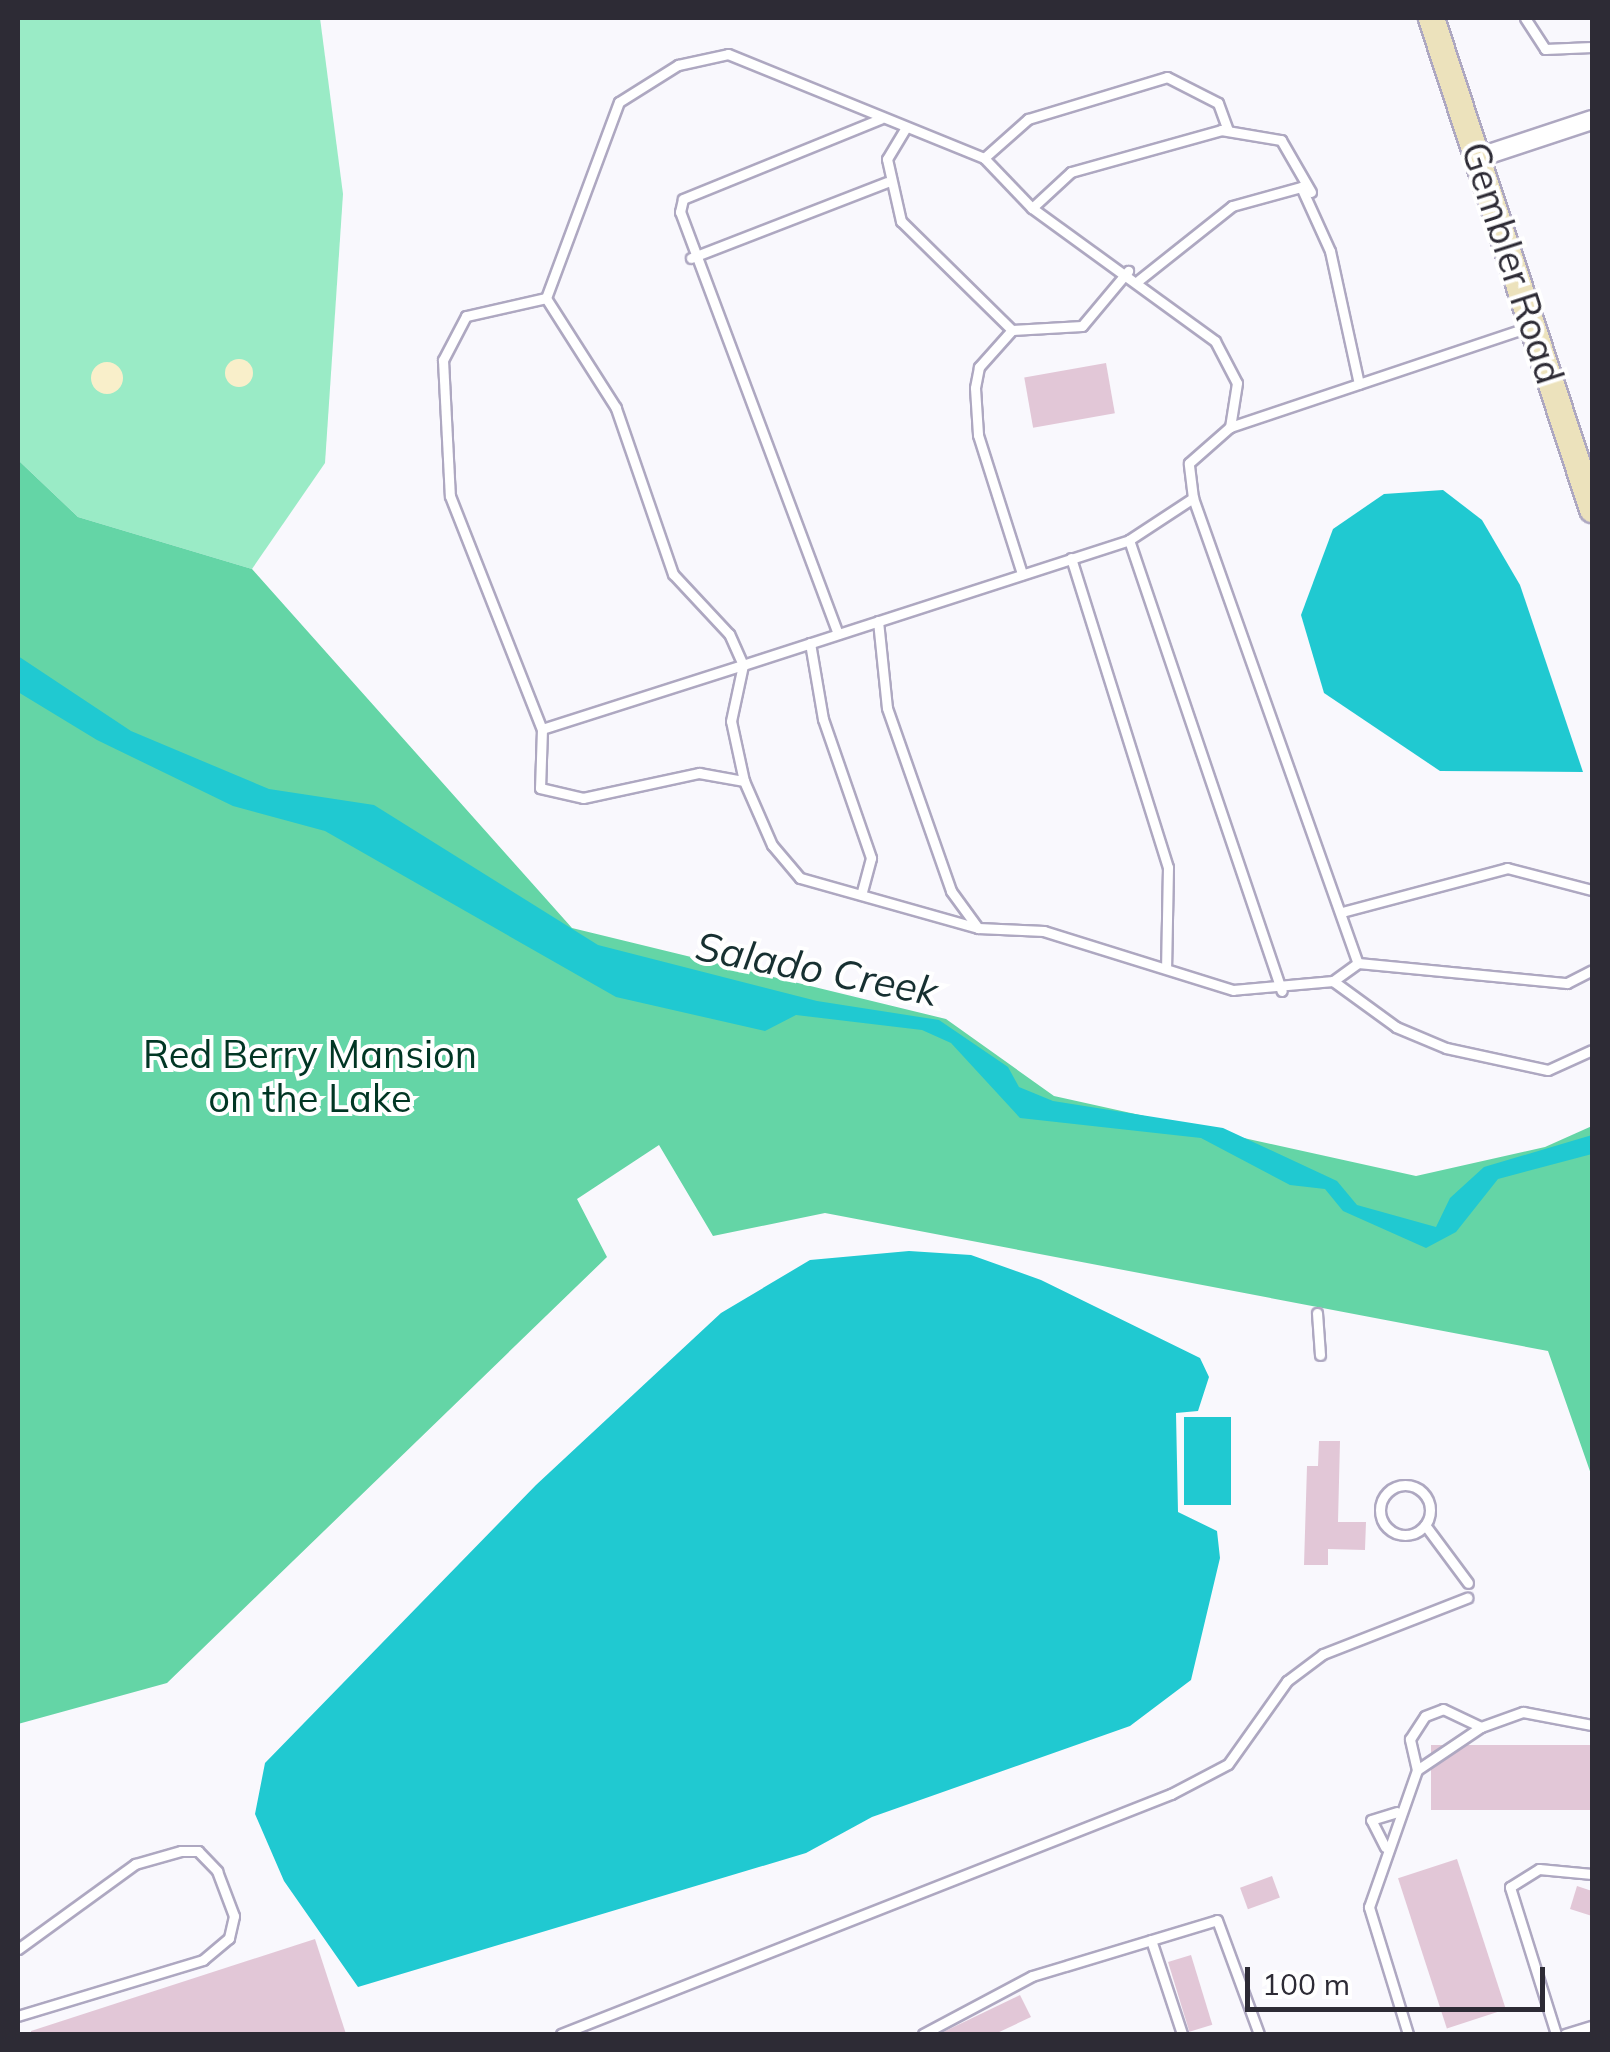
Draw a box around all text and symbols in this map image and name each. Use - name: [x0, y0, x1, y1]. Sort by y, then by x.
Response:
- street label: Gembler Road: [1452, 137, 1572, 389]
- water label: Salado Creek: [692, 921, 942, 1015]
- park label: Red Berry Mansion on the Lake: [143, 1032, 477, 1122]
- scale bar: [1250, 1947, 1550, 2009]
- text: 100 m: [1262, 1965, 1350, 2003]

